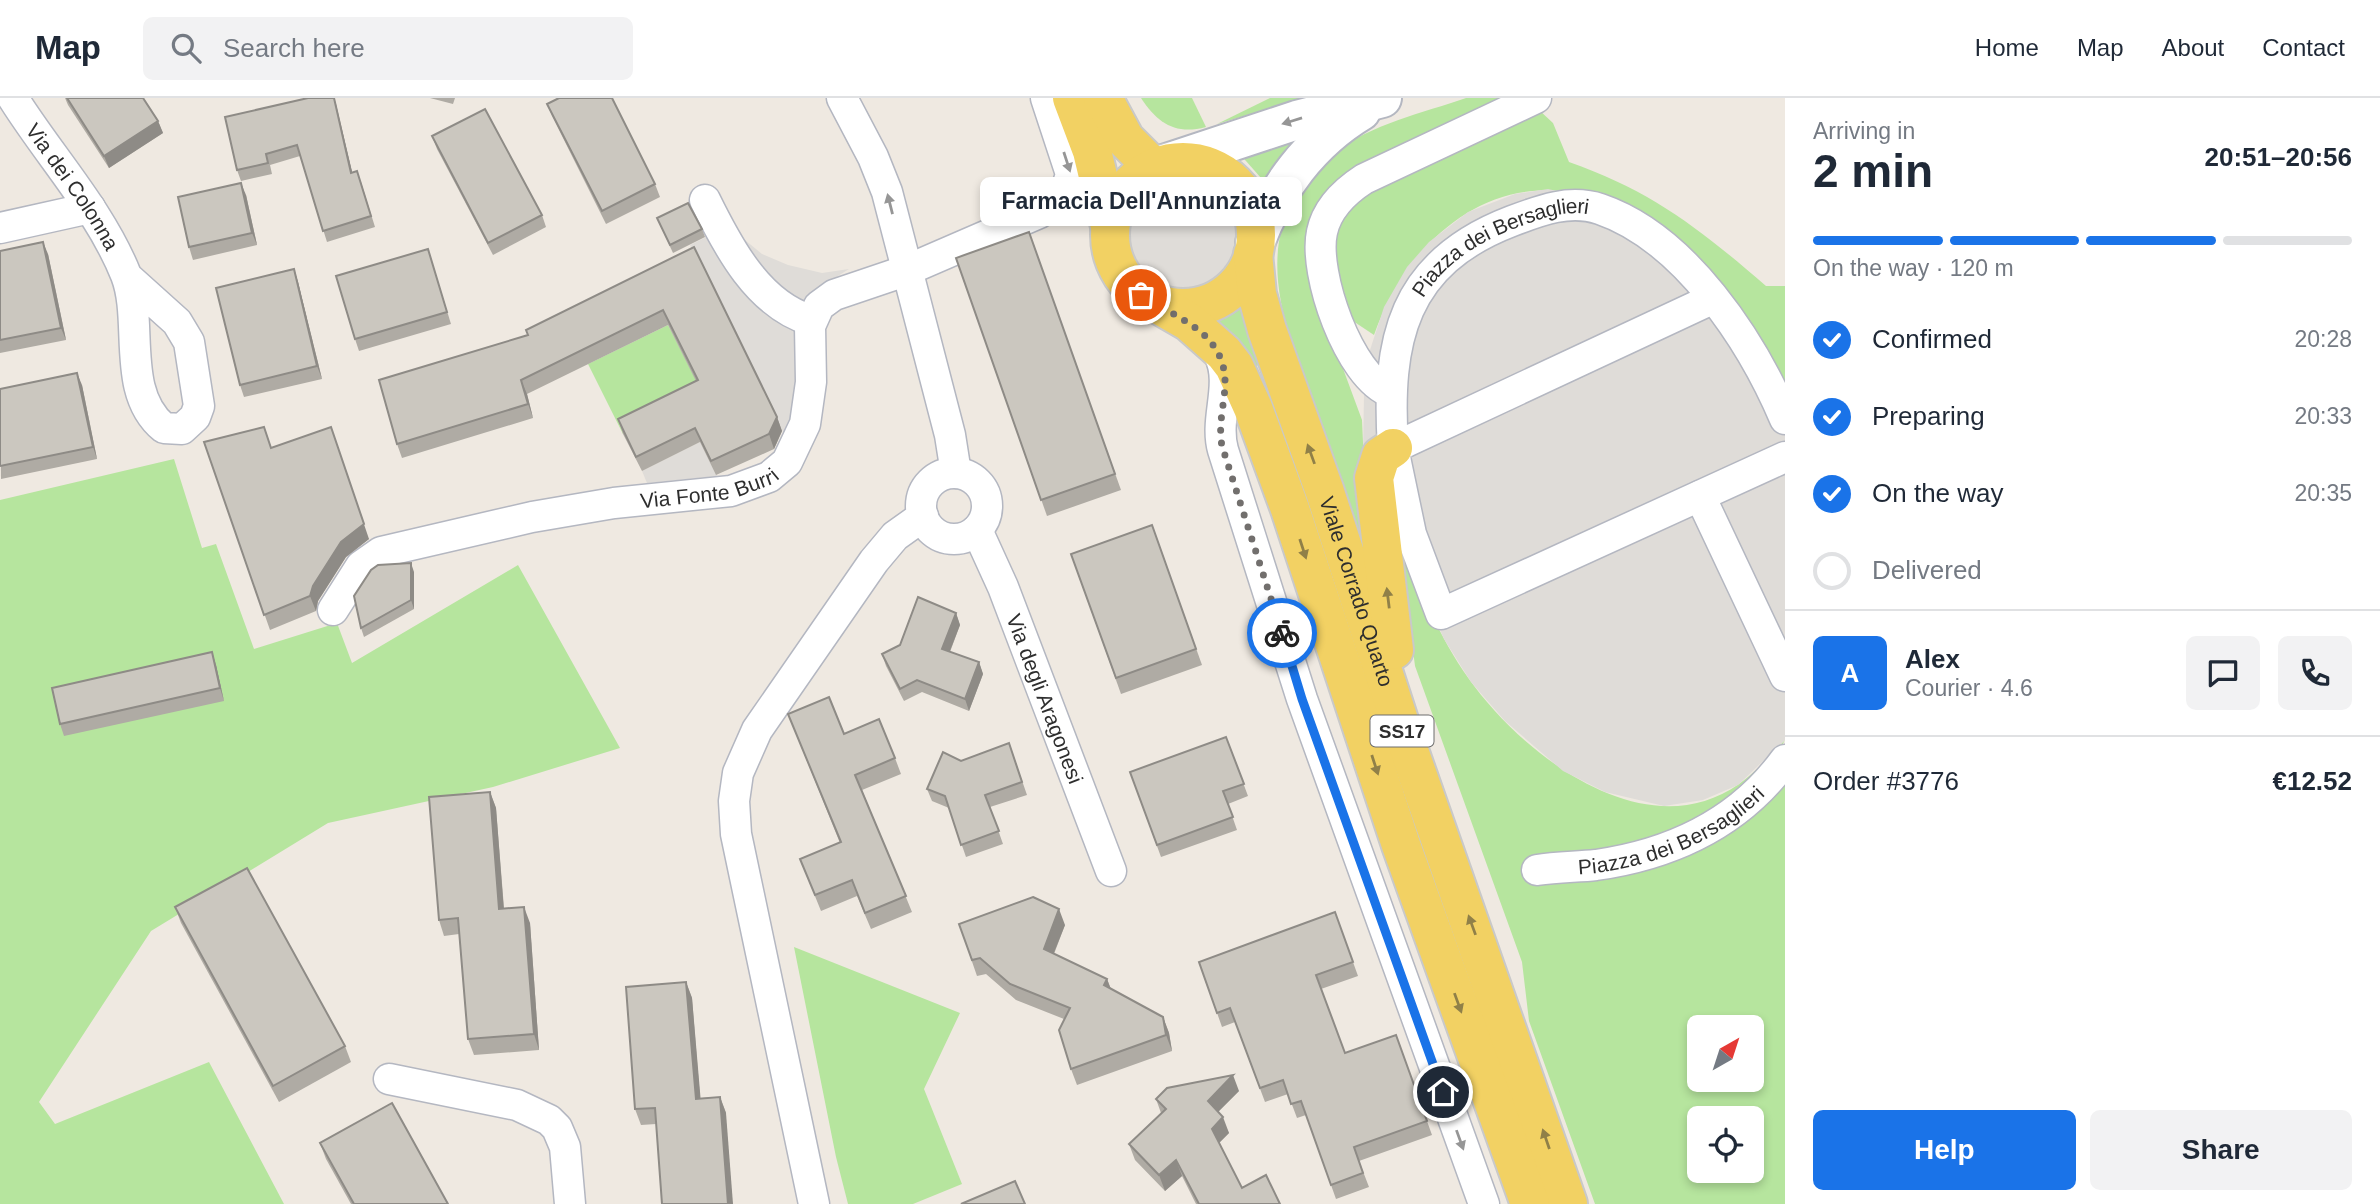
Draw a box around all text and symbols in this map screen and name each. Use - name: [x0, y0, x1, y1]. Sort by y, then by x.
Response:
- search box: [143, 17, 633, 80]
- text: Map: [35, 29, 101, 66]
- icon: search: [167, 29, 205, 67]
- text: Search here: [223, 33, 365, 63]
- text: Home: [1975, 34, 2039, 61]
- text: Map: [2077, 34, 2124, 61]
- text: About: [2162, 34, 2224, 61]
- text: Contact: [2262, 34, 2345, 61]
- one-way arrow: [1281, 117, 1302, 127]
- text: Arriving in: [1813, 118, 1915, 144]
- street label: Via dei Colonna: [22, 119, 124, 254]
- text: 20:51–20:56: [2205, 142, 2352, 172]
- text: 2 min: [1813, 145, 1933, 197]
- one-way arrow: [1062, 152, 1073, 173]
- callout: Farmacia Dell'Annunziata: [980, 176, 1302, 225]
- text: Farmacia Dell'Annunziata: [1002, 188, 1281, 214]
- one-way arrow: [884, 193, 895, 215]
- street label: Piazza dei Bersaglieri: [1407, 193, 1591, 301]
- text: On the way · 120 m: [1813, 255, 2014, 281]
- pin: [1111, 265, 1171, 325]
- icon: bag: [1122, 276, 1160, 314]
- icon: check: [1813, 321, 1851, 359]
- text: Confirmed: [1872, 324, 1992, 354]
- text: 20:28: [2294, 326, 2352, 352]
- icon: check: [1813, 398, 1851, 436]
- text: Preparing: [1872, 401, 1985, 431]
- text: 20:33: [2294, 403, 2352, 429]
- one-way arrow: [1305, 444, 1316, 465]
- street label: Via Fonte Burri: [639, 463, 783, 512]
- icon: check: [1813, 475, 1851, 513]
- text: On the way: [1872, 478, 2004, 508]
- text: 20:35: [2294, 480, 2352, 506]
- street label: Viale Corrado Quarto: [1316, 493, 1399, 689]
- one-way arrow: [1298, 539, 1309, 560]
- text: Delivered: [1872, 555, 1982, 585]
- one-way arrow: [1382, 587, 1393, 609]
- courier: [1247, 598, 1317, 668]
- street label: Via degli Aragonesi: [1003, 611, 1088, 787]
- icon: bike: [1263, 614, 1301, 652]
- button: chat: [2186, 636, 2260, 710]
- button: phone: [2278, 636, 2352, 710]
- text: Alex: [1905, 644, 1960, 674]
- text: A: [1841, 658, 1859, 688]
- text: Courier · 4.6: [1905, 675, 2033, 701]
- road number: SS17: [1370, 716, 1434, 746]
- one-way arrow: [1370, 755, 1381, 776]
- text: Order #3776: [1813, 766, 1959, 796]
- text: €12.52: [2272, 766, 2352, 796]
- street label: Piazza dei Bersaglieri: [1577, 781, 1768, 878]
- one-way arrow: [1466, 914, 1477, 935]
- one-way arrow: [1453, 993, 1464, 1014]
- north arrow: [1687, 1015, 1764, 1092]
- map controls: [1687, 1015, 1764, 1183]
- pin: [1413, 1062, 1473, 1122]
- icon: home: [1424, 1073, 1462, 1111]
- button: locate: [1687, 1106, 1764, 1183]
- button: Help: [1813, 1110, 2076, 1190]
- button: Share: [2090, 1110, 2352, 1190]
- one-way arrow: [1455, 1129, 1466, 1150]
- one-way arrow: [1540, 1129, 1551, 1150]

